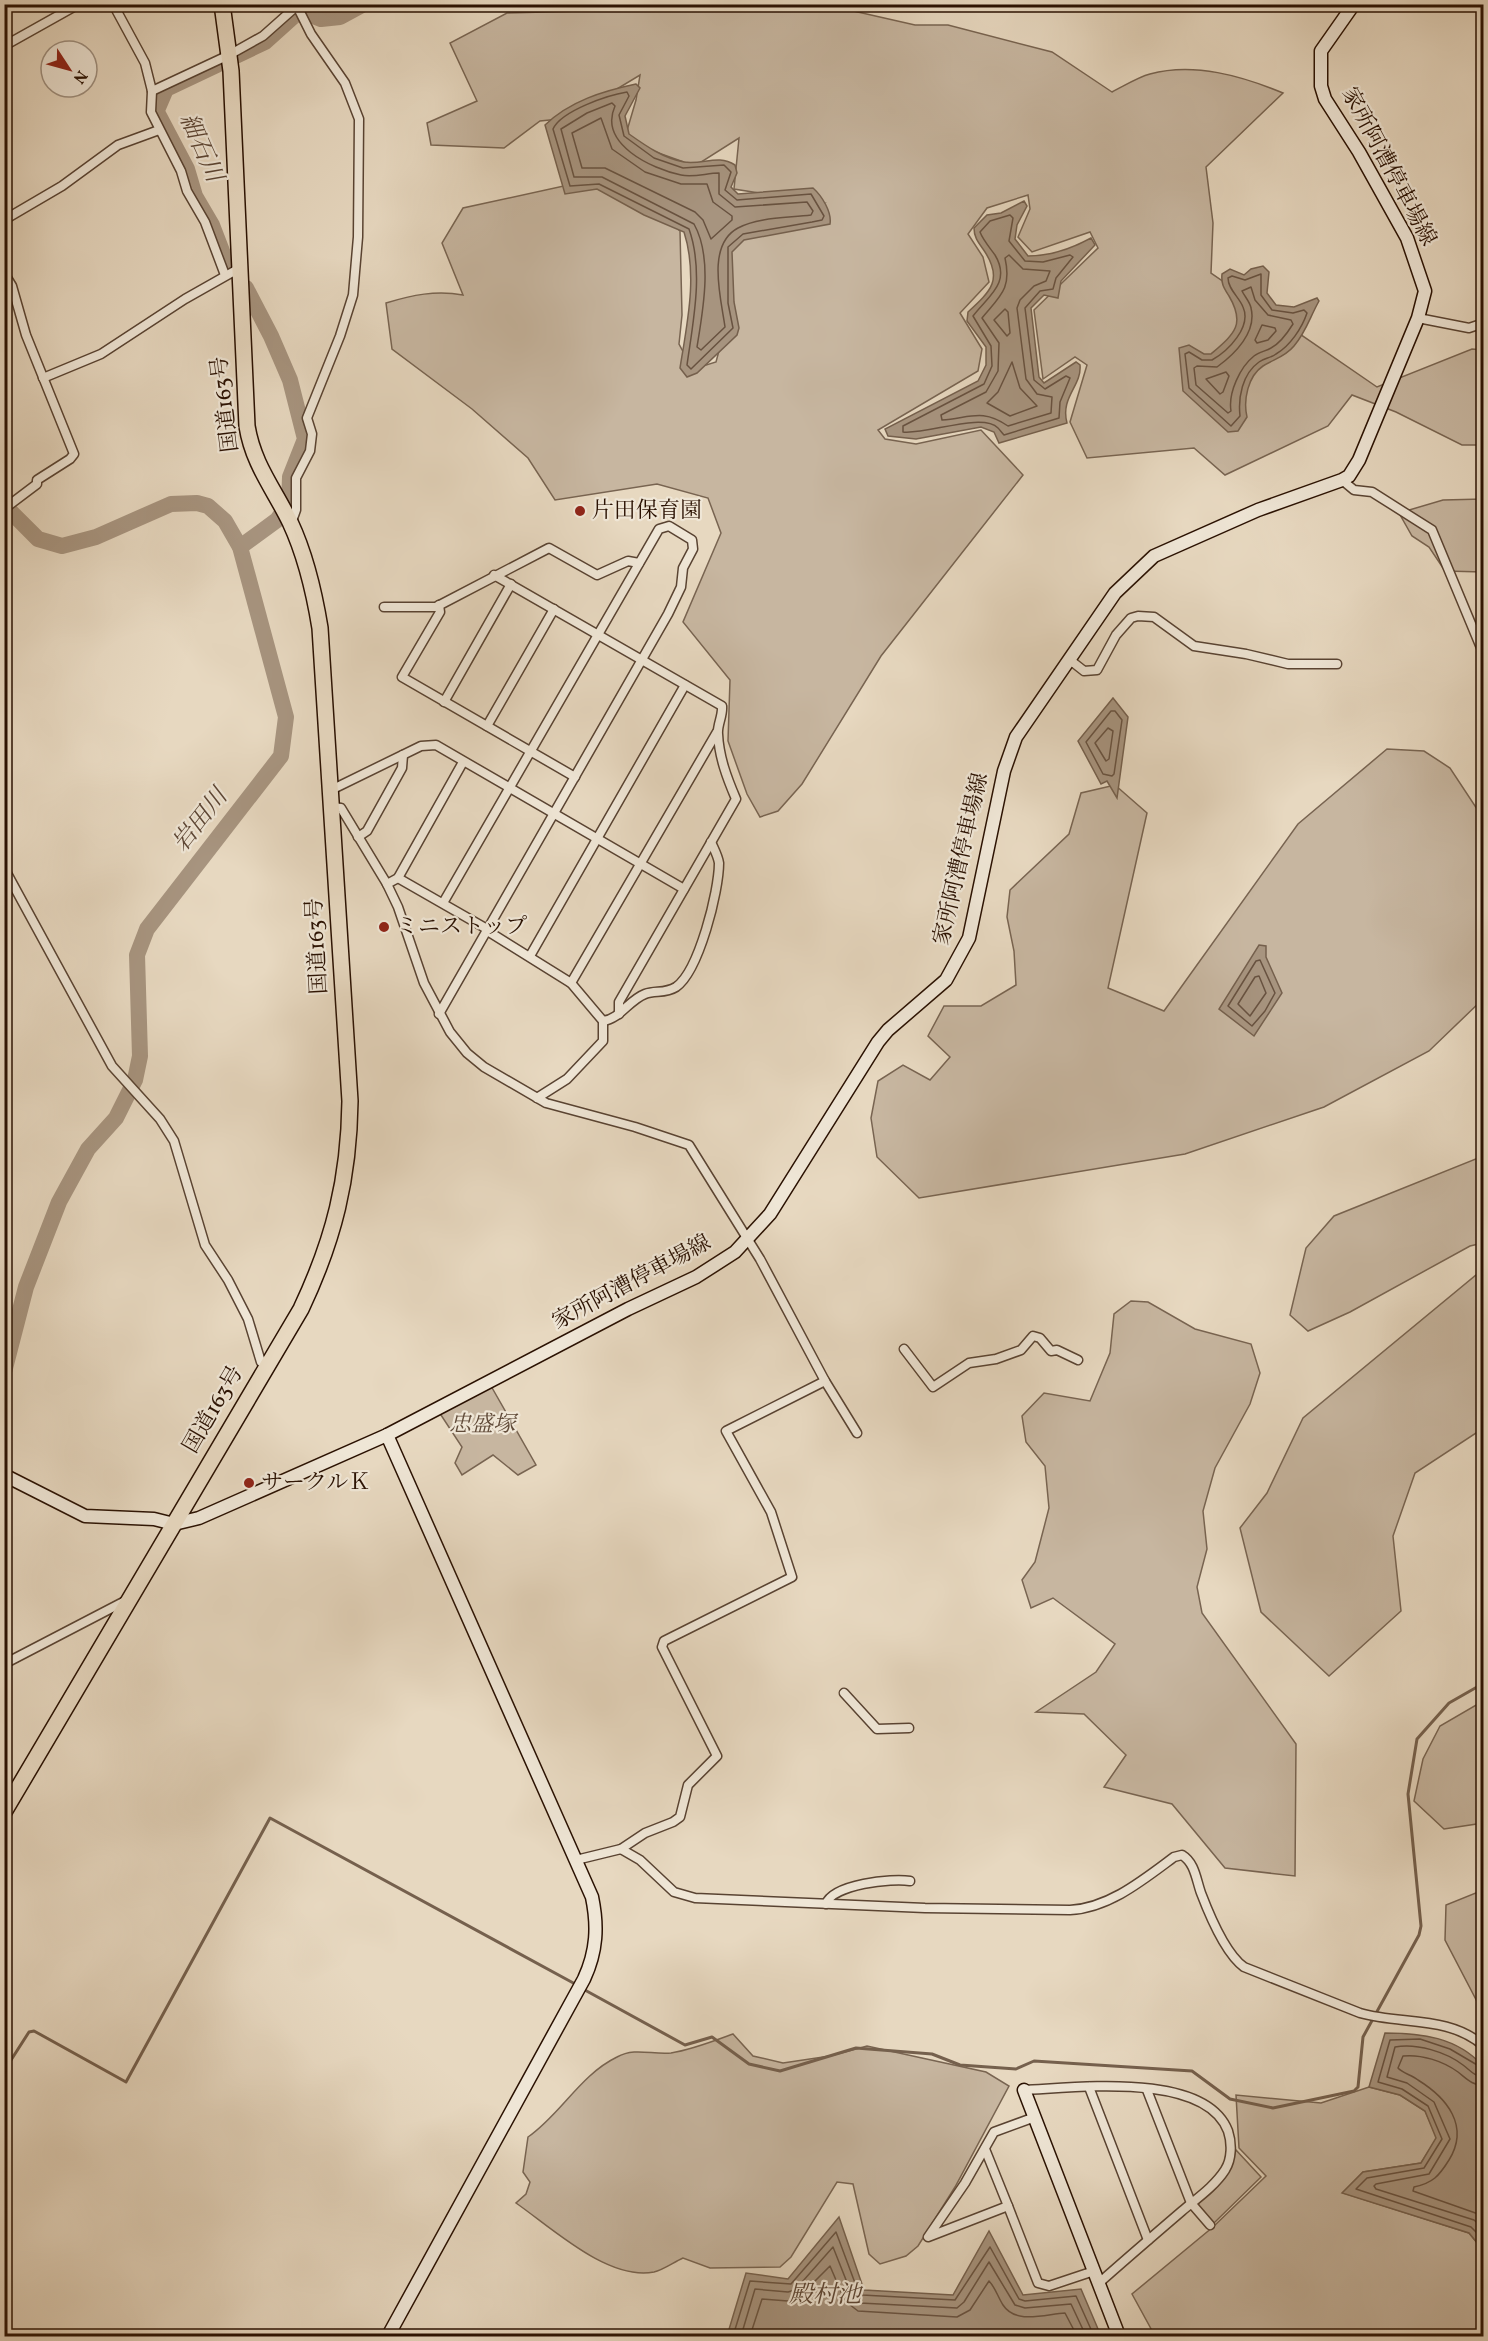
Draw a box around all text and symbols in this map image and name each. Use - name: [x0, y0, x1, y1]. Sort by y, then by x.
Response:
- north arrow: [39, 39, 99, 99]
- text: N: [67, 65, 92, 88]
- street label: 家所阿漕停車場線: [1333, 82, 1443, 252]
- water label: 細石川: [170, 108, 231, 191]
- street label: 国道163号: [205, 354, 247, 454]
- place label: 片田保育園: [592, 496, 702, 527]
- marker: 片田保育園: [573, 504, 587, 518]
- street label: 家所阿漕停車場線: [927, 770, 997, 948]
- water label: 岩田川: [165, 780, 238, 860]
- street label: 国道163号: [300, 897, 336, 995]
- place label: ミニストップ: [396, 912, 527, 943]
- marker: ミニストップ: [377, 920, 391, 934]
- street label: 家所阿漕停車場線: [547, 1228, 717, 1338]
- street label: 国道163号: [176, 1360, 252, 1460]
- park label: 忠盛塚: [449, 1410, 519, 1441]
- place label: サークルＫ: [261, 1468, 370, 1499]
- marker: サークルＫ: [242, 1476, 256, 1490]
- water label: 殿村池: [789, 2279, 864, 2313]

